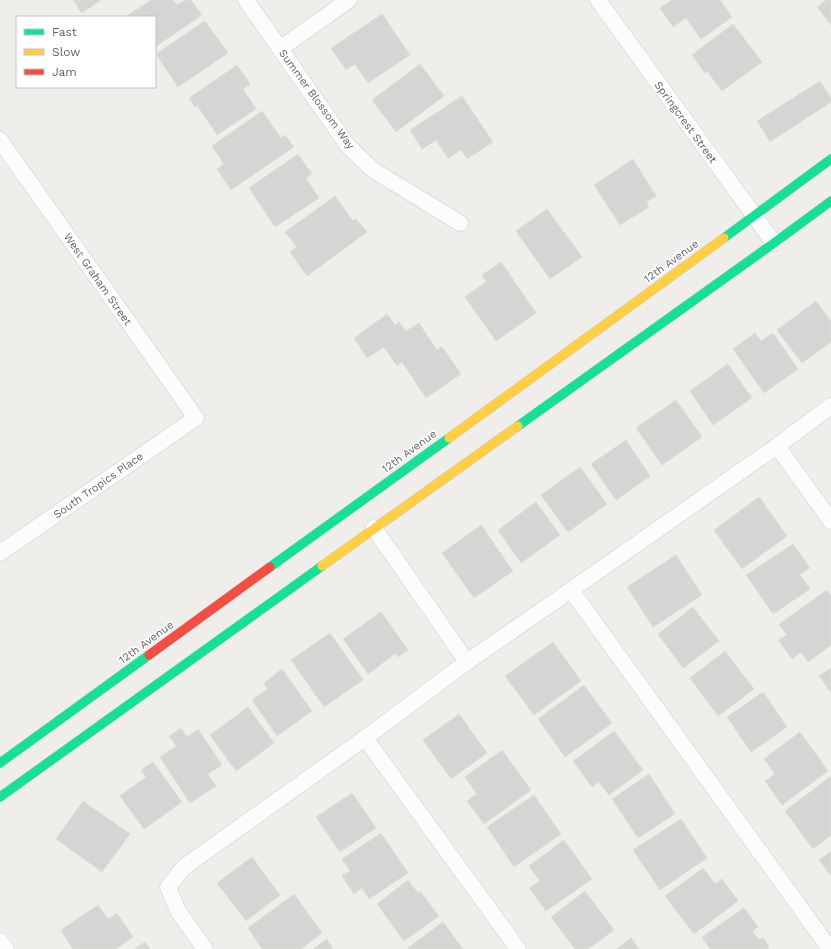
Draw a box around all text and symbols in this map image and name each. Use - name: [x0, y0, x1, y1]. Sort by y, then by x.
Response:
- legend: [16, 16, 156, 88]
- text: Fast: [52, 25, 77, 39]
- text: Slow: [52, 45, 80, 59]
- street label: Summer Blossom Way: [276, 47, 357, 152]
- text: Jam: [52, 65, 77, 79]
- street label: Springcrest Street: [652, 79, 720, 166]
- street label: West Graham Street: [61, 231, 135, 328]
- street label: 12th Avenue: [641, 237, 701, 286]
- street label: 12th Avenue: [379, 427, 439, 476]
- street label: South Tropics Place: [51, 450, 146, 521]
- street label: 12th Avenue: [116, 618, 176, 667]

